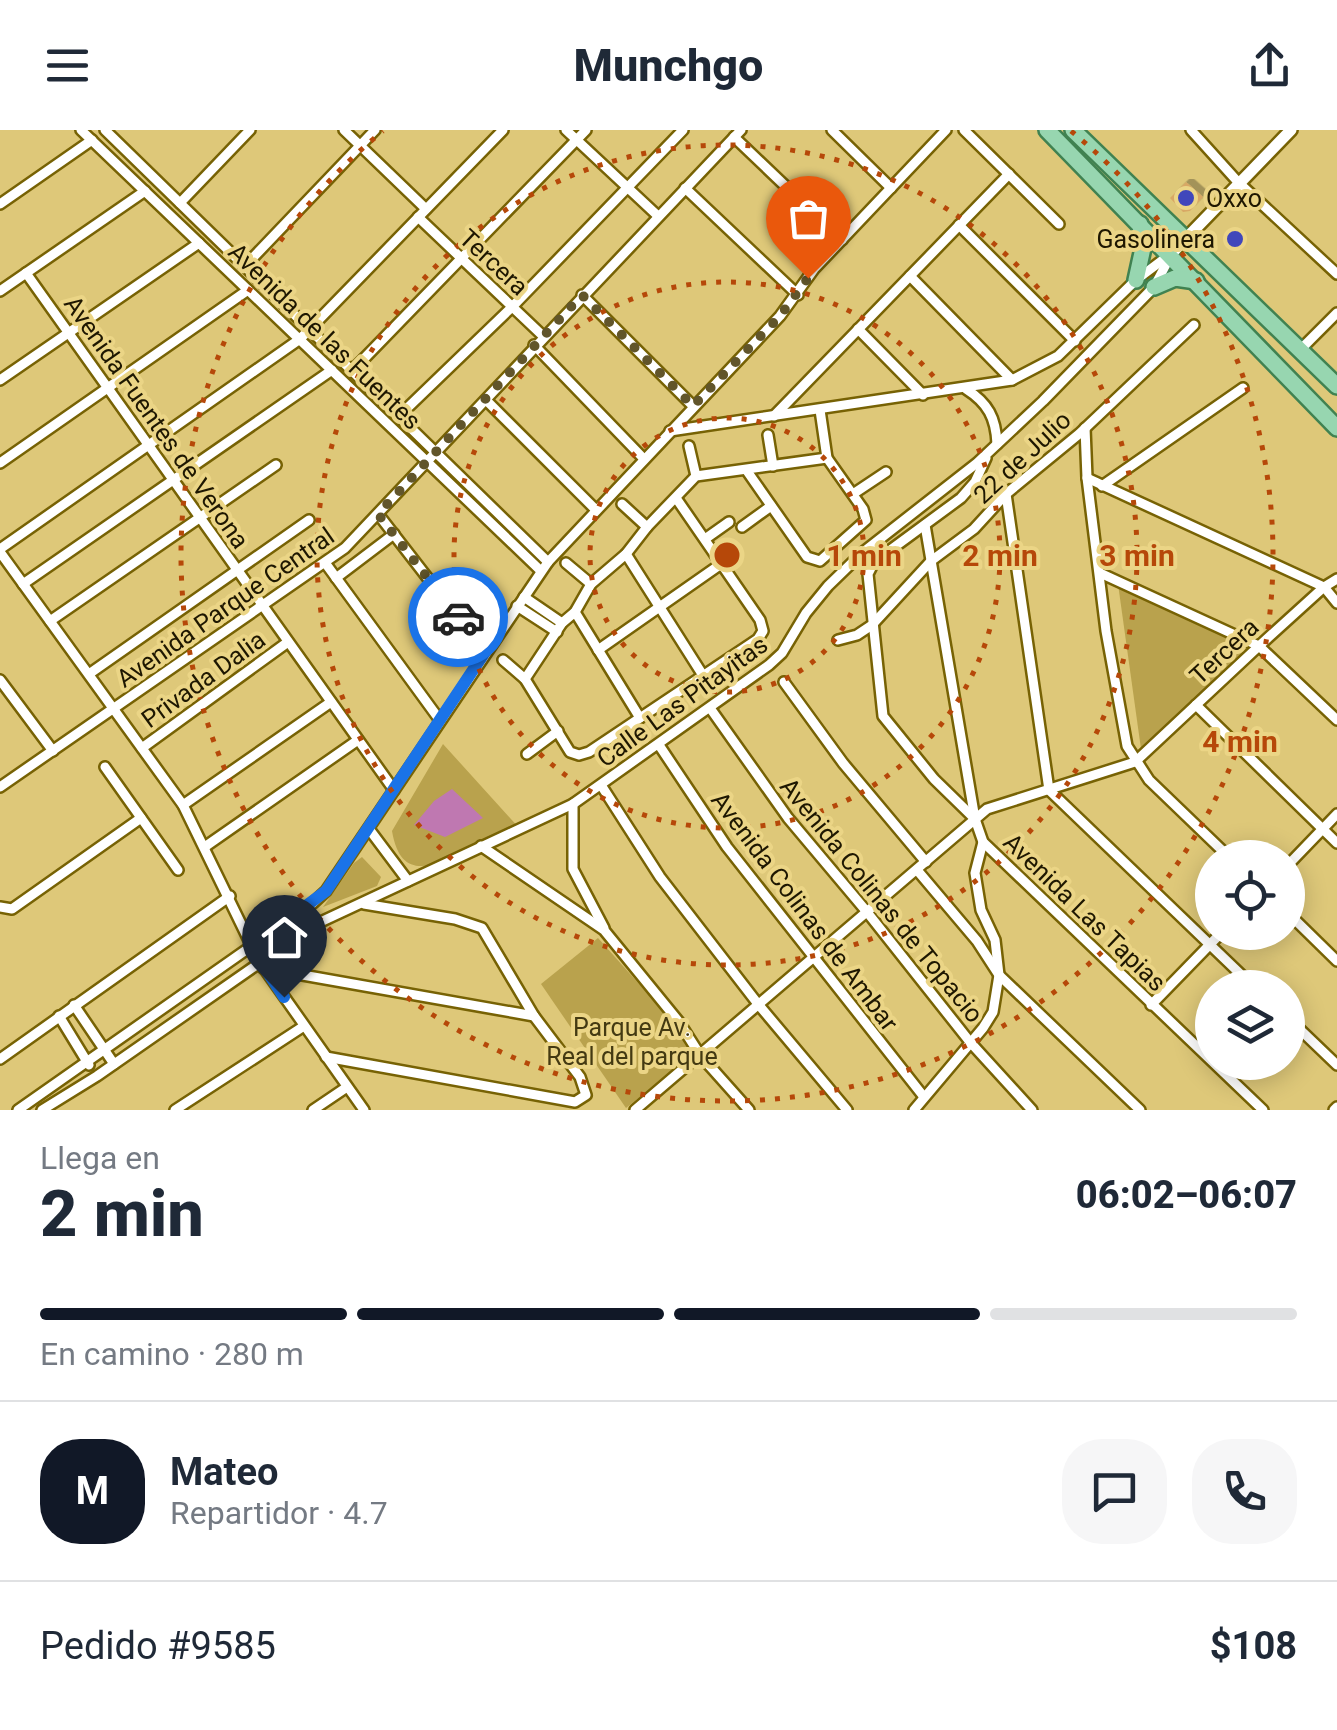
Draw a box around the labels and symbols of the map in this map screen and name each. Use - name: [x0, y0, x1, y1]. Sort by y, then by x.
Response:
- pin: [766, 176, 851, 279]
- place label: Oxxo: [1206, 184, 1262, 213]
- marker: Oxxo: [1175, 187, 1197, 209]
- street label: Tercera: [453, 223, 534, 301]
- place label: Gasolinera: [1096, 225, 1215, 254]
- marker: Gasolinera: [1224, 228, 1246, 250]
- street label: Avenida de las Fuentes: [223, 237, 427, 436]
- street label: Avenida Fuentes de Verona: [58, 290, 255, 554]
- street label: 22 de Julio: [968, 405, 1077, 510]
- street label: Avenida Parque Central: [111, 521, 340, 694]
- centre of rings: [709, 537, 745, 573]
- text: 1 min: [826, 538, 902, 573]
- text: 2 min: [962, 538, 1038, 573]
- text: 3 min: [1099, 538, 1175, 573]
- courier: [408, 567, 508, 667]
- street label: Tercera: [1184, 612, 1265, 690]
- street label: Privada Dalia: [136, 625, 271, 734]
- street label: Calle Las Pitayitas: [591, 630, 773, 773]
- text: 4 min: [1202, 724, 1278, 759]
- street label: Avenida Colinas de Topacio: [774, 772, 989, 1028]
- street label: Avenida Colinas de Ambar: [705, 786, 904, 1037]
- street label: Avenida Las Tapias: [998, 828, 1172, 997]
- pin: [242, 895, 327, 998]
- park label: Parque Av. Real del parque: [546, 1013, 718, 1071]

